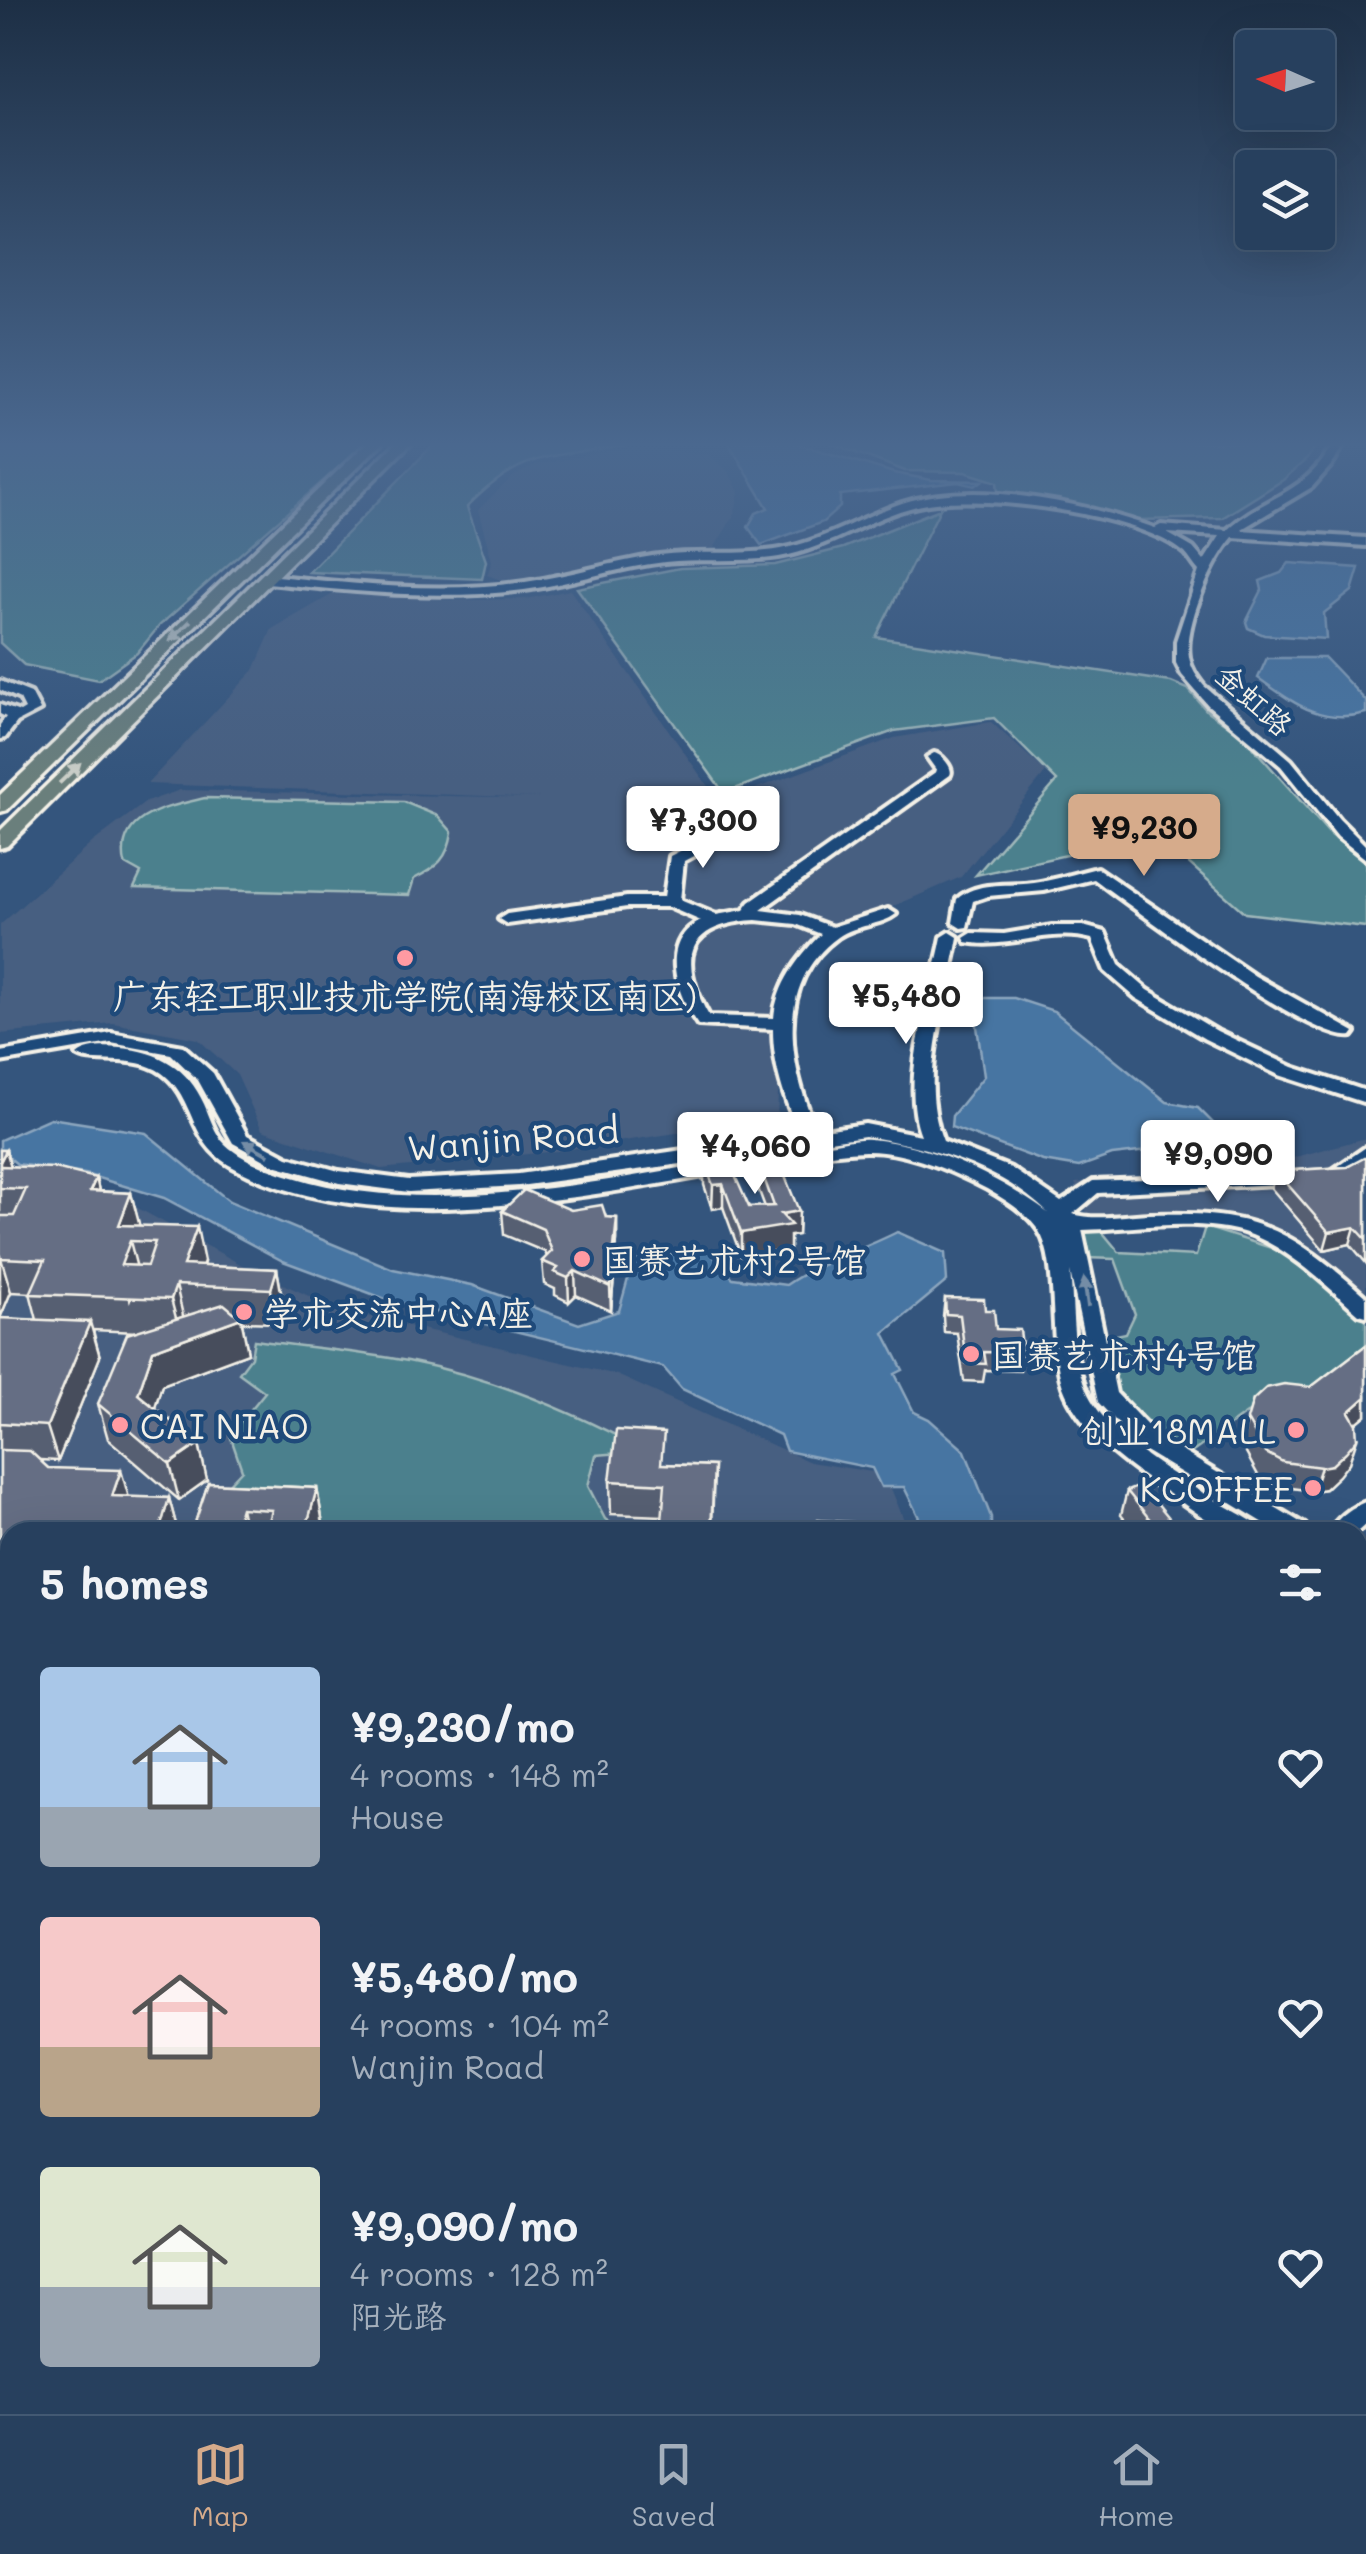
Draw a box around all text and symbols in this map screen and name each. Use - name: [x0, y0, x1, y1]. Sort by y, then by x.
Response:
- north arrow: [1235, 30, 1335, 130]
- map controls: [1235, 30, 1335, 250]
- button: layers: [1235, 150, 1335, 250]
- one-way arrow: [168, 619, 192, 642]
- street label: 金虹路: [1208, 654, 1302, 744]
- one-way arrow: [57, 762, 81, 786]
- pin: ¥7,300: [622, 786, 784, 871]
- pin: ¥9,230: [1063, 794, 1225, 879]
- text: ¥7,300: [649, 797, 757, 839]
- text: ¥9,230: [1090, 805, 1198, 847]
- marker: 广东轻工职业技术学院(南海校区南区): [394, 947, 416, 969]
- pin: ¥5,480: [825, 962, 987, 1047]
- place label: 广东轻工职业技术学院(南海校区南区): [113, 972, 697, 1018]
- text: ¥5,480: [851, 973, 961, 1015]
- street label: Wanjin Road: [405, 1106, 621, 1170]
- pin: ¥4,060: [674, 1112, 836, 1197]
- pin: ¥9,090: [1137, 1120, 1299, 1205]
- text: ¥4,060: [699, 1123, 811, 1165]
- text: ¥9,090: [1163, 1131, 1273, 1173]
- one-way arrow: [242, 1140, 271, 1157]
- place label: 国赛艺术村2号馆: [602, 1236, 867, 1282]
- marker: 国赛艺术村2号馆: [571, 1248, 593, 1270]
- one-way arrow: [1077, 1276, 1093, 1307]
- place label: 学术交流中心A座: [264, 1289, 533, 1335]
- marker: 学术交流中心A座: [233, 1301, 255, 1323]
- place label: 国赛艺术村4号馆: [991, 1331, 1257, 1377]
- marker: 国赛艺术村4号馆: [960, 1343, 982, 1365]
- place label: CAI NIAO: [140, 1402, 309, 1448]
- place label: 创业18MALL: [1080, 1407, 1276, 1453]
- marker: CAI NIAO: [109, 1414, 131, 1436]
- marker: 创业18MALL: [1285, 1419, 1307, 1441]
- place label: KCOFFEE: [1140, 1465, 1293, 1511]
- marker: KCOFFEE: [1302, 1477, 1324, 1499]
- text: 5 homes: [40, 1555, 209, 1610]
- icon: filters: [1273, 1555, 1328, 1610]
- text: ¥9,230/mo: [350, 1698, 575, 1753]
- icon: home: [120, 1707, 240, 1827]
- icon: heart: [1273, 1740, 1328, 1795]
- text: 4 rooms · 148 m²: [350, 1753, 609, 1795]
- text: House: [350, 1795, 445, 1837]
- text: ¥5,480/mo: [350, 1948, 578, 2003]
- icon: home: [120, 1957, 240, 2077]
- icon: heart: [1273, 1990, 1328, 2045]
- text: 4 rooms · 104 m²: [350, 2003, 609, 2045]
- text: Wanjin Road: [350, 2045, 544, 2087]
- text: ¥9,090/mo: [350, 2197, 578, 2252]
- icon: home: [120, 2207, 240, 2327]
- icon: heart: [1273, 2240, 1328, 2295]
- text: 4 rooms · 128 m²: [350, 2252, 608, 2294]
- text: 阳光路: [350, 2294, 446, 2336]
- tab: Map: [192, 2437, 249, 2533]
- tab: Saved: [632, 2437, 715, 2533]
- tab: Home: [1098, 2437, 1174, 2533]

